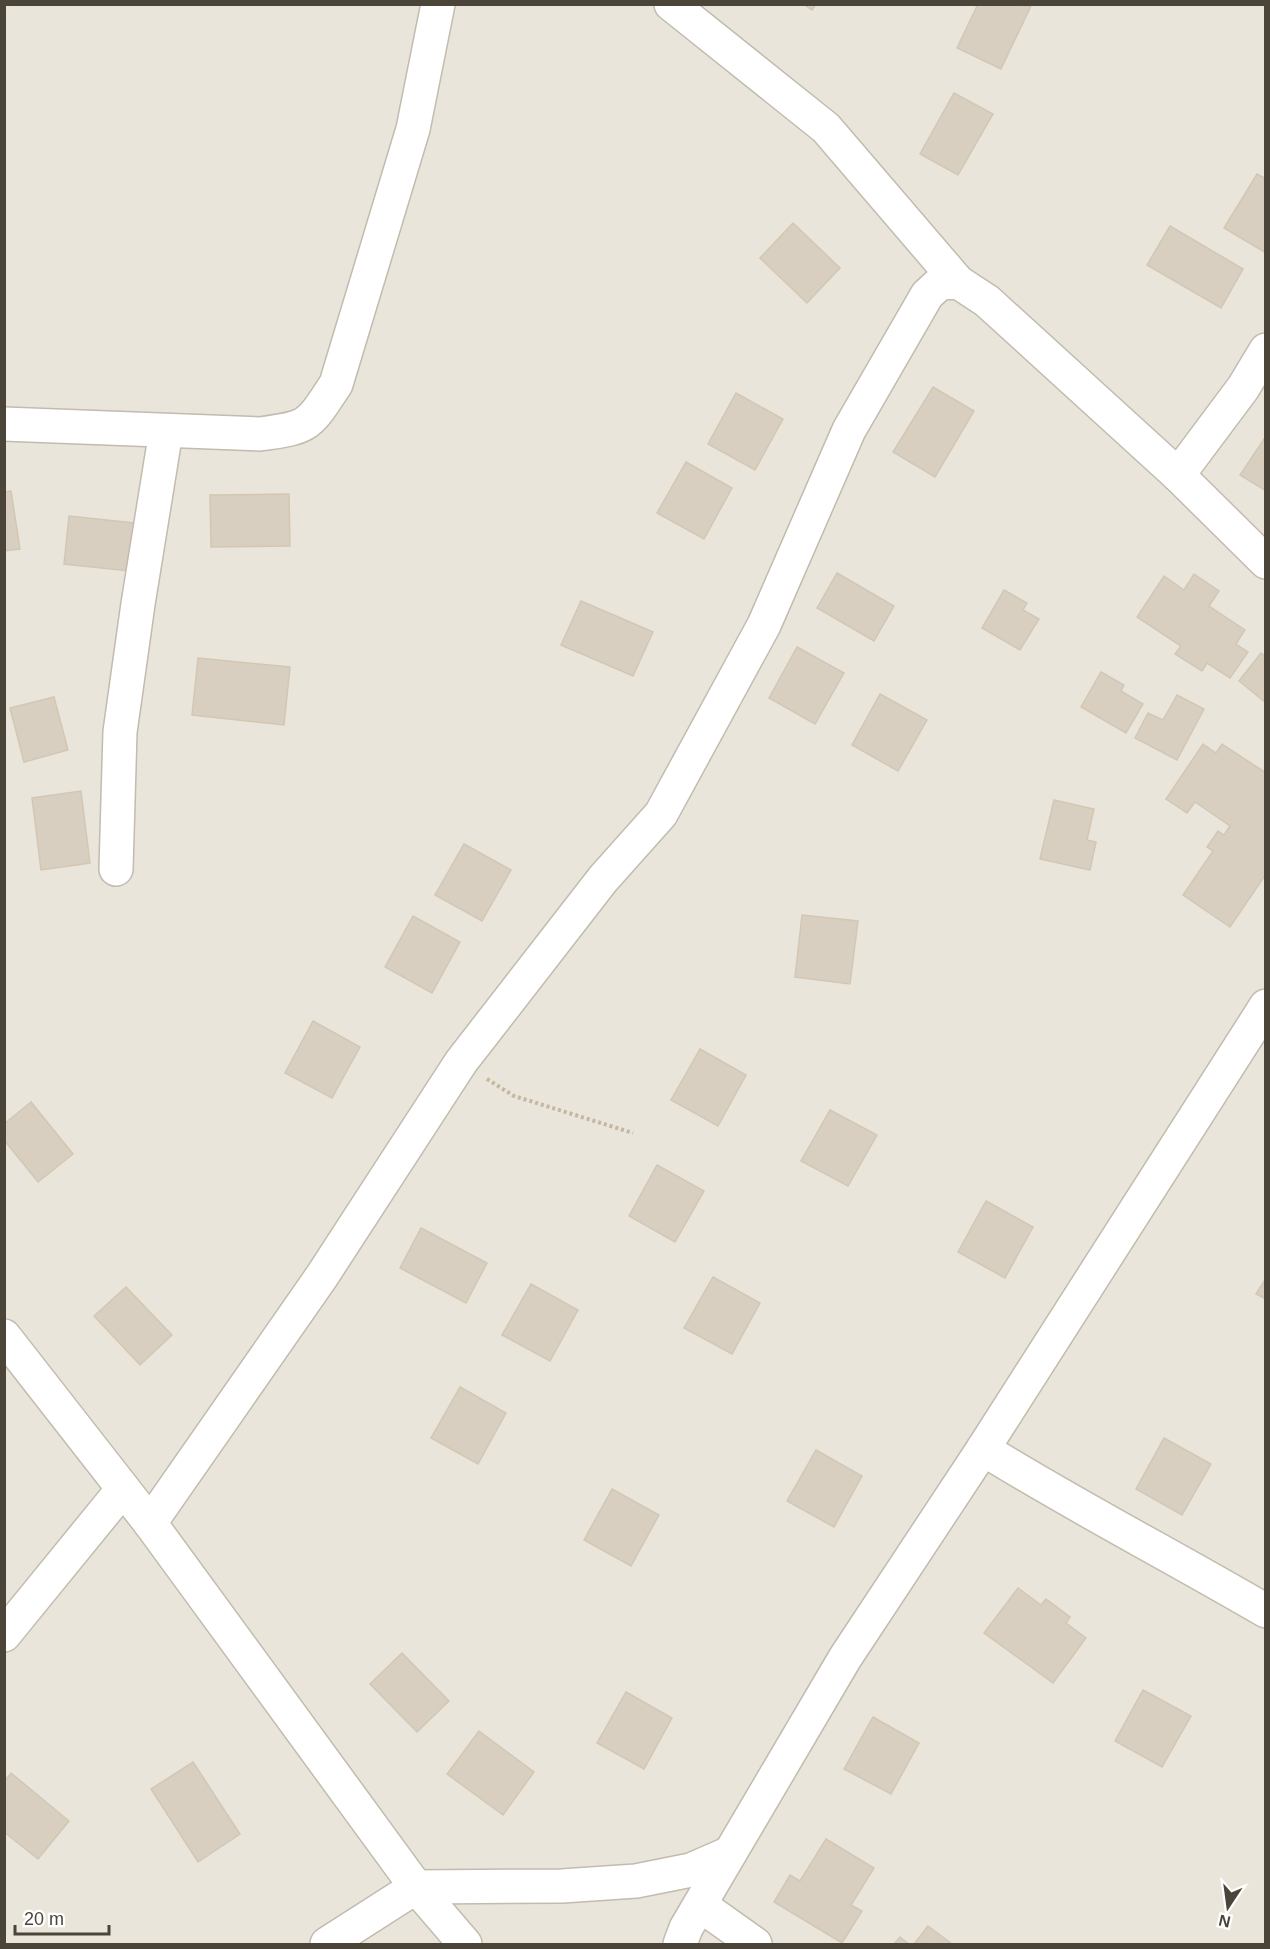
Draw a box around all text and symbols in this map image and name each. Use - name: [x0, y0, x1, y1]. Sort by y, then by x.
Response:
- north arrow: [1198, 1877, 1258, 1937]
- scale bar: [15, 1898, 110, 1936]
- text: 20 m: [24, 1909, 64, 1929]
- text: N: [1217, 1912, 1232, 1931]

